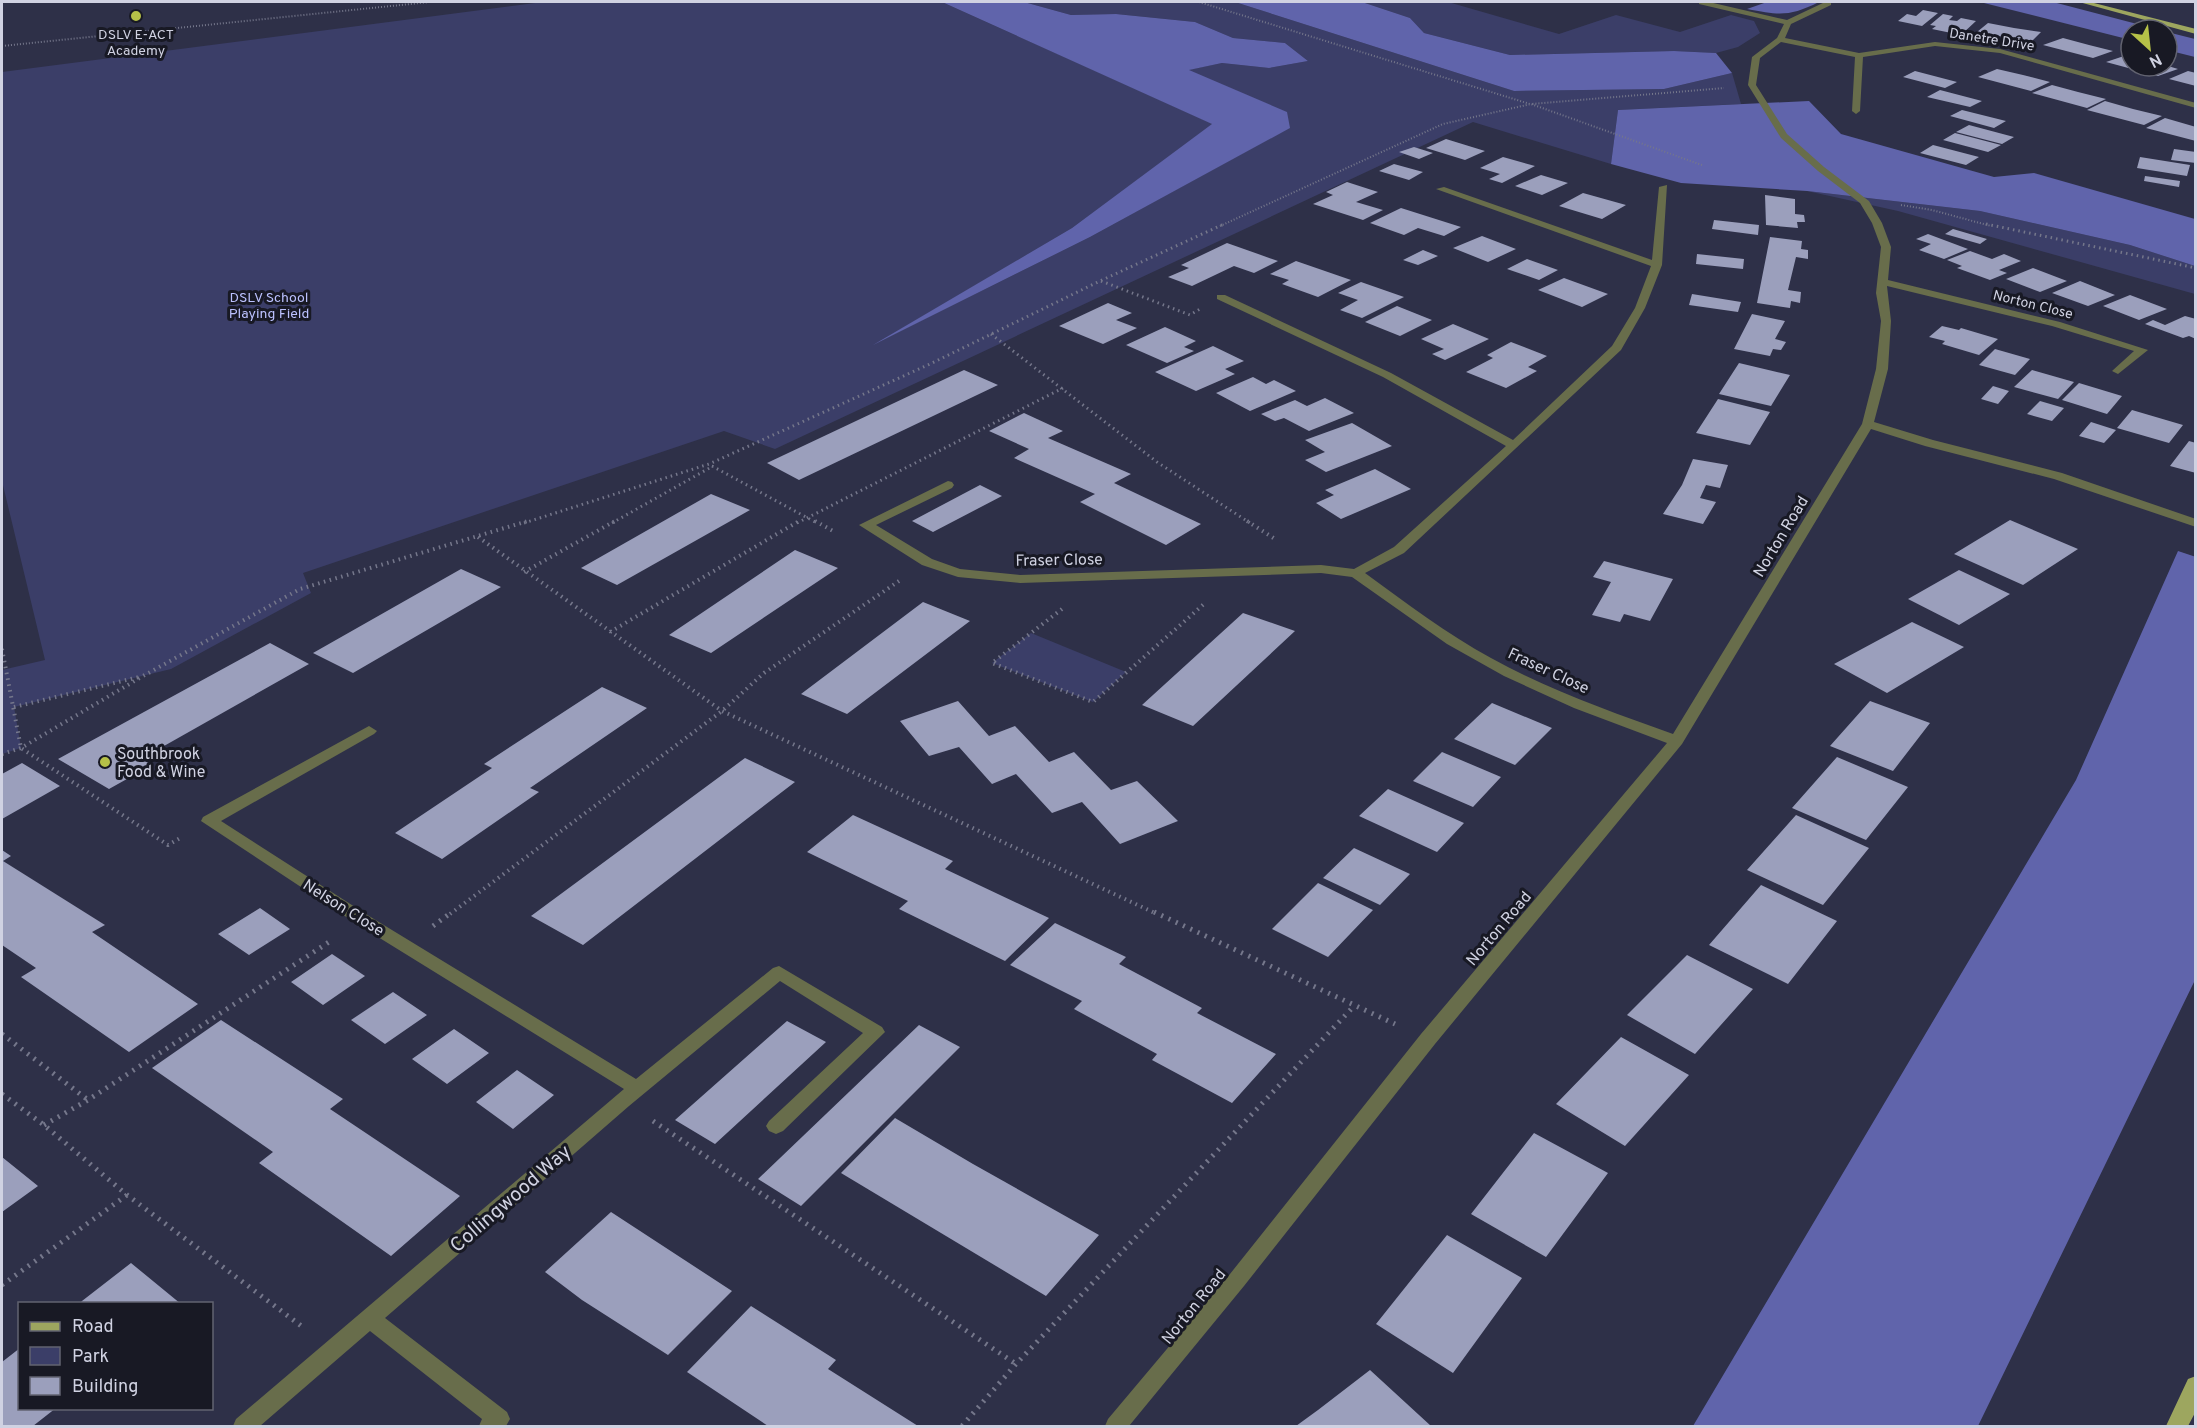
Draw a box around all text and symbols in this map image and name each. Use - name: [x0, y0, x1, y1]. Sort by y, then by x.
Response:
- marker: DSLV E-ACT Academy: [129, 9, 143, 23]
- north arrow: [2119, 18, 2179, 78]
- street label: Danetre Drive: [1948, 25, 2036, 56]
- place label: DSLV E-ACT Academy: [98, 27, 174, 60]
- text: N: [2145, 48, 2165, 71]
- street label: Norton Close: [1991, 287, 2074, 324]
- park label: DSLV School Playing Field: [229, 290, 309, 323]
- street label: Norton Road: [1750, 493, 1814, 581]
- street label: Fraser Close: [1015, 550, 1103, 572]
- street label: Fraser Close: [1504, 644, 1592, 699]
- place label: Southbrook Food & Wine: [117, 745, 205, 783]
- marker: Southbrook Food & Wine: [98, 755, 112, 769]
- street label: Nelson Close: [298, 876, 387, 942]
- street label: Norton Road: [1463, 888, 1537, 971]
- street label: Collingwood Way: [445, 1140, 577, 1259]
- street label: Norton Road: [1158, 1266, 1231, 1349]
- legend: [18, 1302, 213, 1410]
- text: Road: [72, 1316, 114, 1339]
- text: Park: [72, 1346, 109, 1369]
- text: Building: [72, 1376, 138, 1399]

